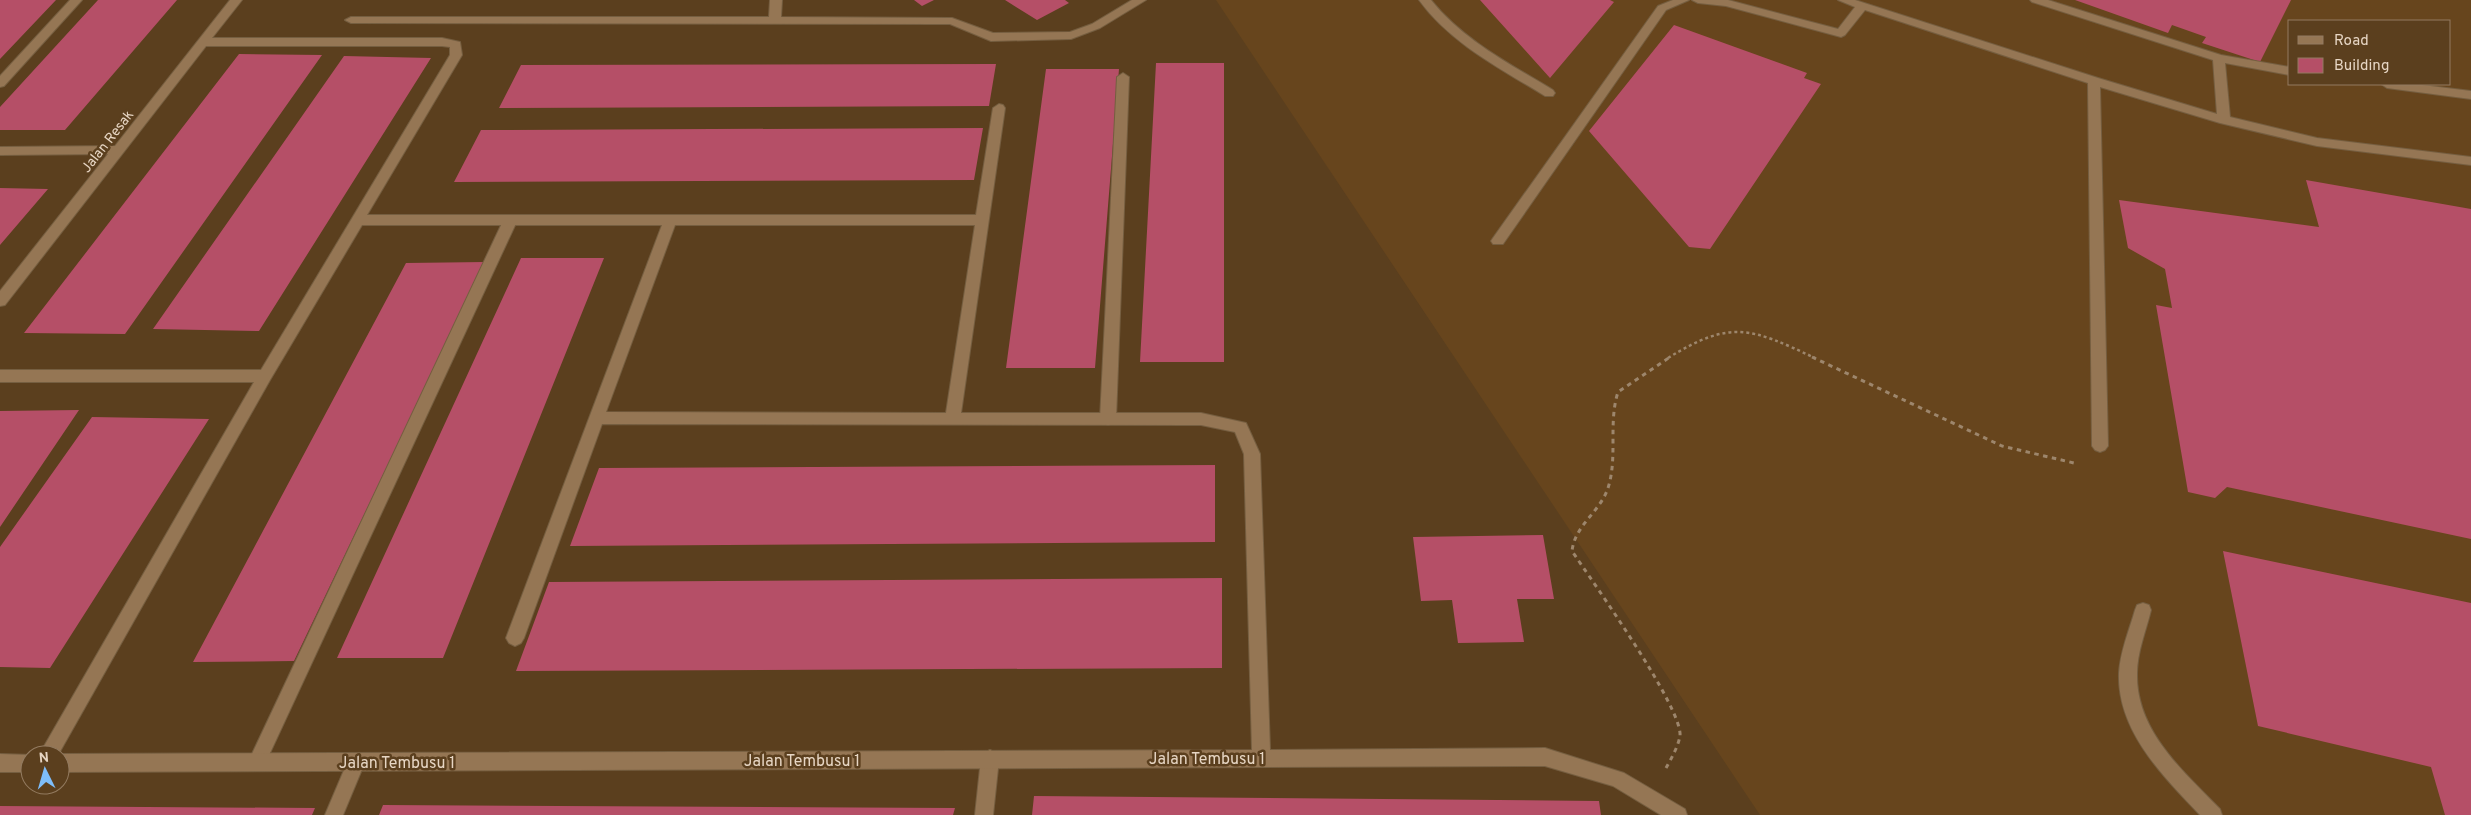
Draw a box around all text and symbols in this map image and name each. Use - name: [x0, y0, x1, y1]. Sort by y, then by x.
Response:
- legend: [2288, 20, 2451, 85]
- text: Road: [2334, 32, 2369, 51]
- text: Building: [2334, 57, 2389, 76]
- street label: Jalan Resak: [78, 107, 138, 177]
- north arrow: [20, 745, 70, 795]
- text: N: [38, 750, 50, 767]
- street label: Jalan Tembusu 1: [1149, 750, 1265, 770]
- street label: Jalan Tembusu 1: [744, 752, 860, 772]
- street label: Jalan Tembusu 1: [339, 754, 455, 774]

